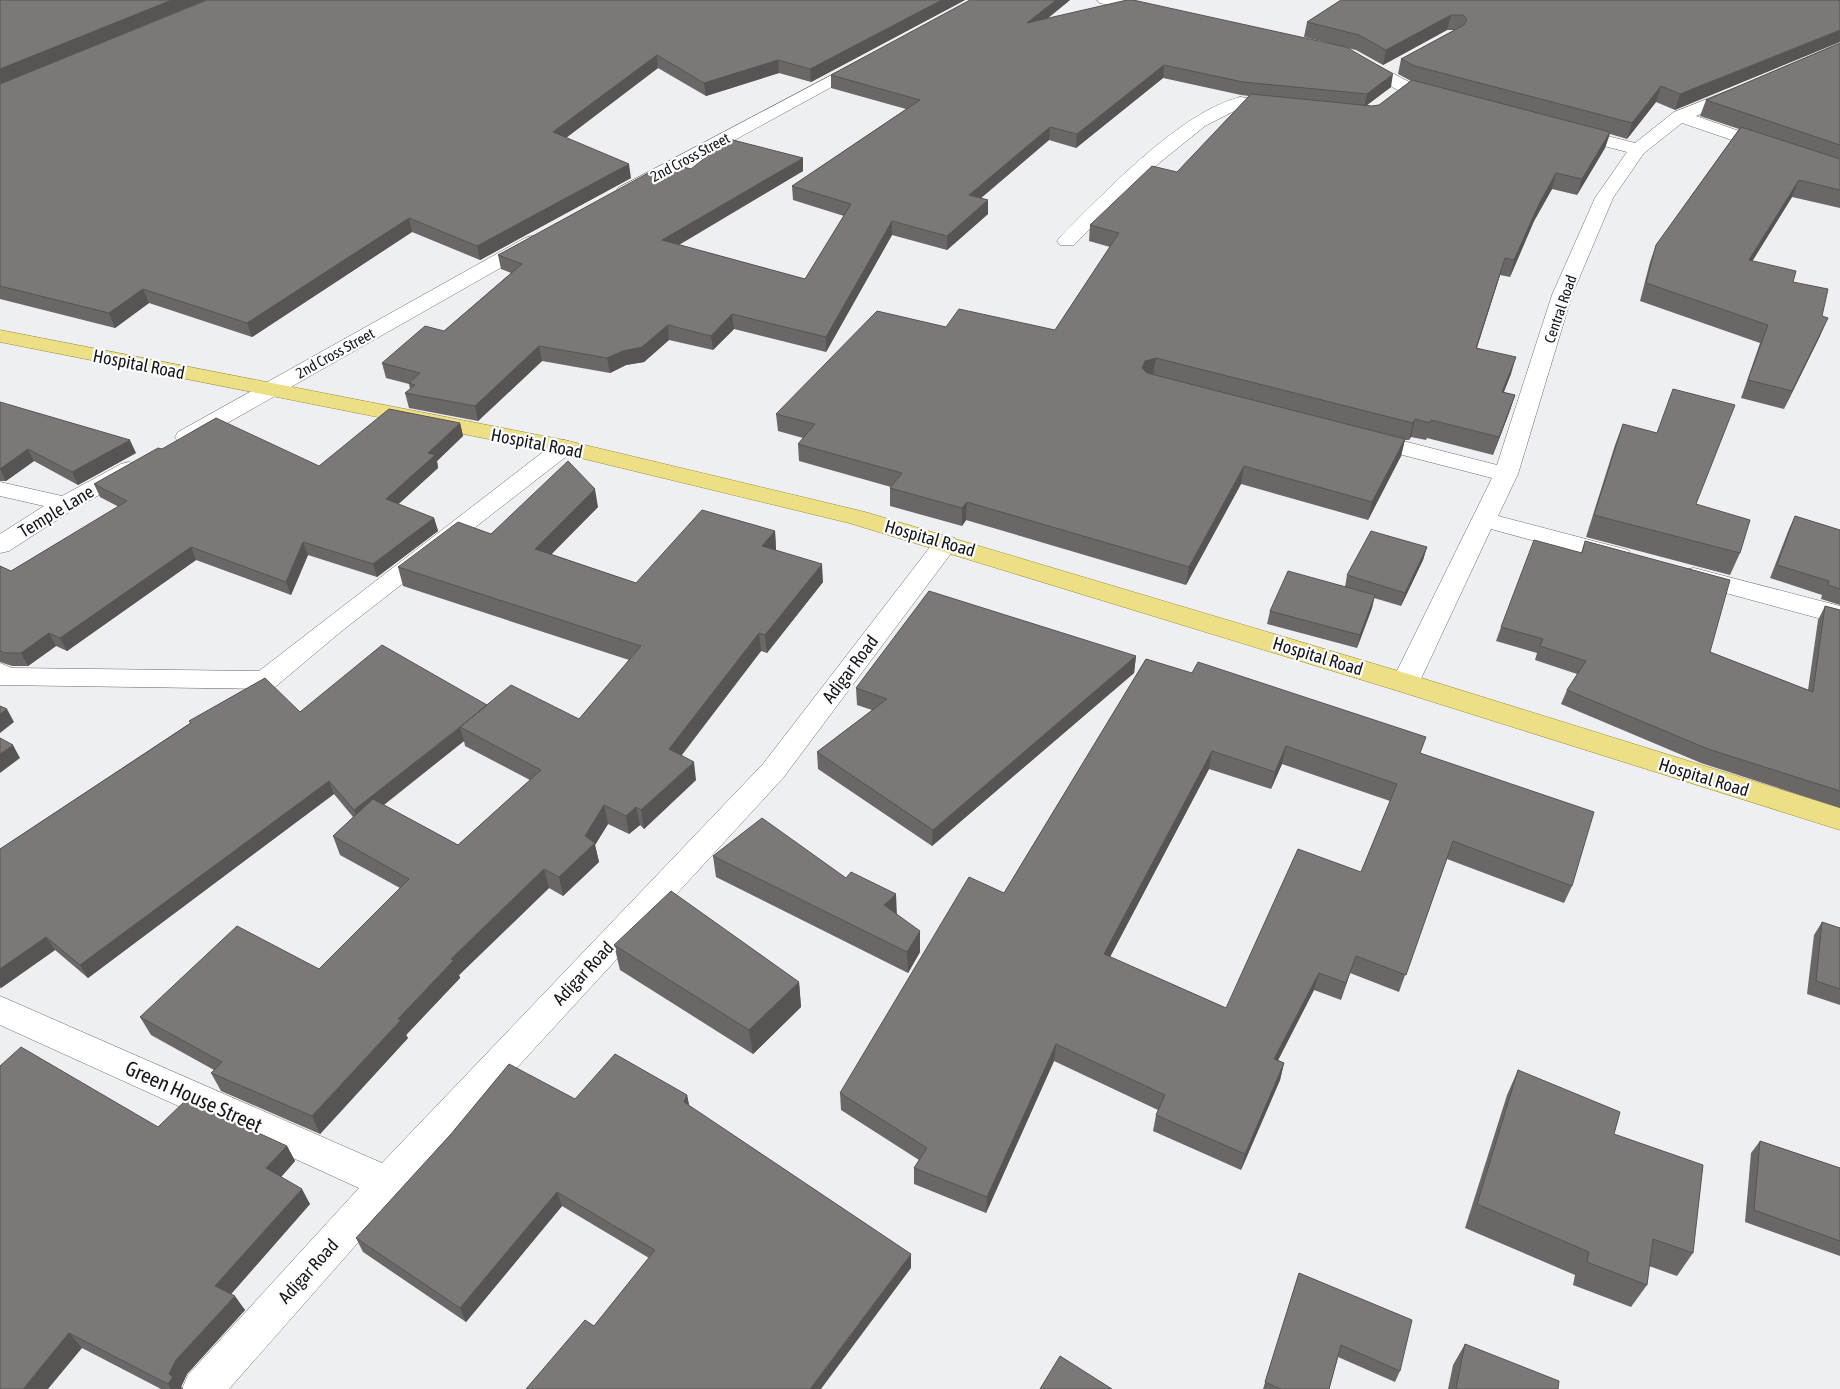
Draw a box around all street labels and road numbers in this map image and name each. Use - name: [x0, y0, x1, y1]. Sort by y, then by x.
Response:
- street label: 2nd Cross Street: [647, 129, 733, 185]
- street label: Central Road: [1540, 273, 1580, 345]
- street label: 2nd Cross Street: [293, 324, 377, 382]
- street label: Hospital Road: [91, 345, 187, 383]
- street label: Hospital Road: [489, 424, 585, 462]
- street label: Temple Lane: [15, 480, 97, 542]
- street label: Hospital Road: [882, 515, 978, 561]
- street label: Adigar Road: [818, 631, 882, 707]
- street label: Hospital Road: [1270, 632, 1366, 680]
- street label: Hospital Road: [1656, 753, 1752, 801]
- street label: Adigar Road: [548, 937, 618, 1009]
- street label: Green House Street: [122, 1055, 266, 1137]
- street label: Adigar Road: [274, 1234, 342, 1308]

